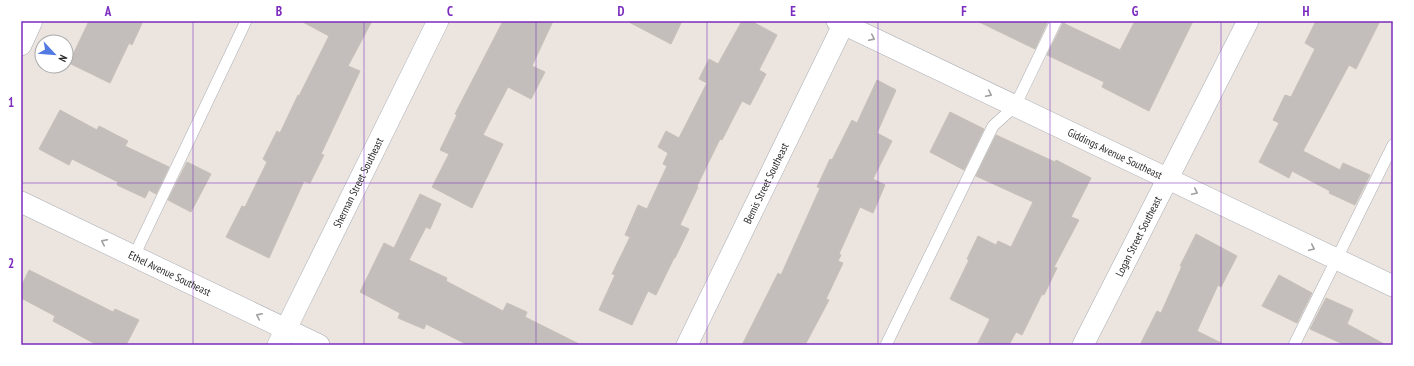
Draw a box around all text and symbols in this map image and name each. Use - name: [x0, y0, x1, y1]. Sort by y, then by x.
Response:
- text: A: [104, 3, 112, 20]
- text: B: [276, 3, 282, 20]
- text: C: [447, 3, 453, 20]
- text: D: [618, 3, 625, 20]
- text: E: [790, 3, 796, 20]
- text: F: [961, 3, 967, 20]
- text: G: [1132, 3, 1139, 20]
- text: H: [1303, 3, 1310, 20]
- one-way arrow: [868, 33, 875, 41]
- north arrow: [34, 34, 74, 74]
- text: N: [55, 53, 71, 64]
- one-way arrow: [985, 89, 992, 97]
- text: 1: [8, 94, 14, 111]
- street label: Giddings Avenue Southeast: [1065, 125, 1165, 182]
- street label: Sherman Street Southeast: [330, 135, 386, 230]
- street label: Bemis Street Southeast: [740, 140, 792, 226]
- one-way arrow: [1190, 187, 1198, 195]
- street label: Logan Street Southeast: [1112, 194, 1165, 279]
- one-way arrow: [101, 239, 108, 247]
- one-way arrow: [1308, 243, 1316, 251]
- street label: Ethel Avenue Southeast: [126, 248, 213, 299]
- text: 2: [8, 255, 14, 272]
- one-way arrow: [256, 313, 263, 321]

